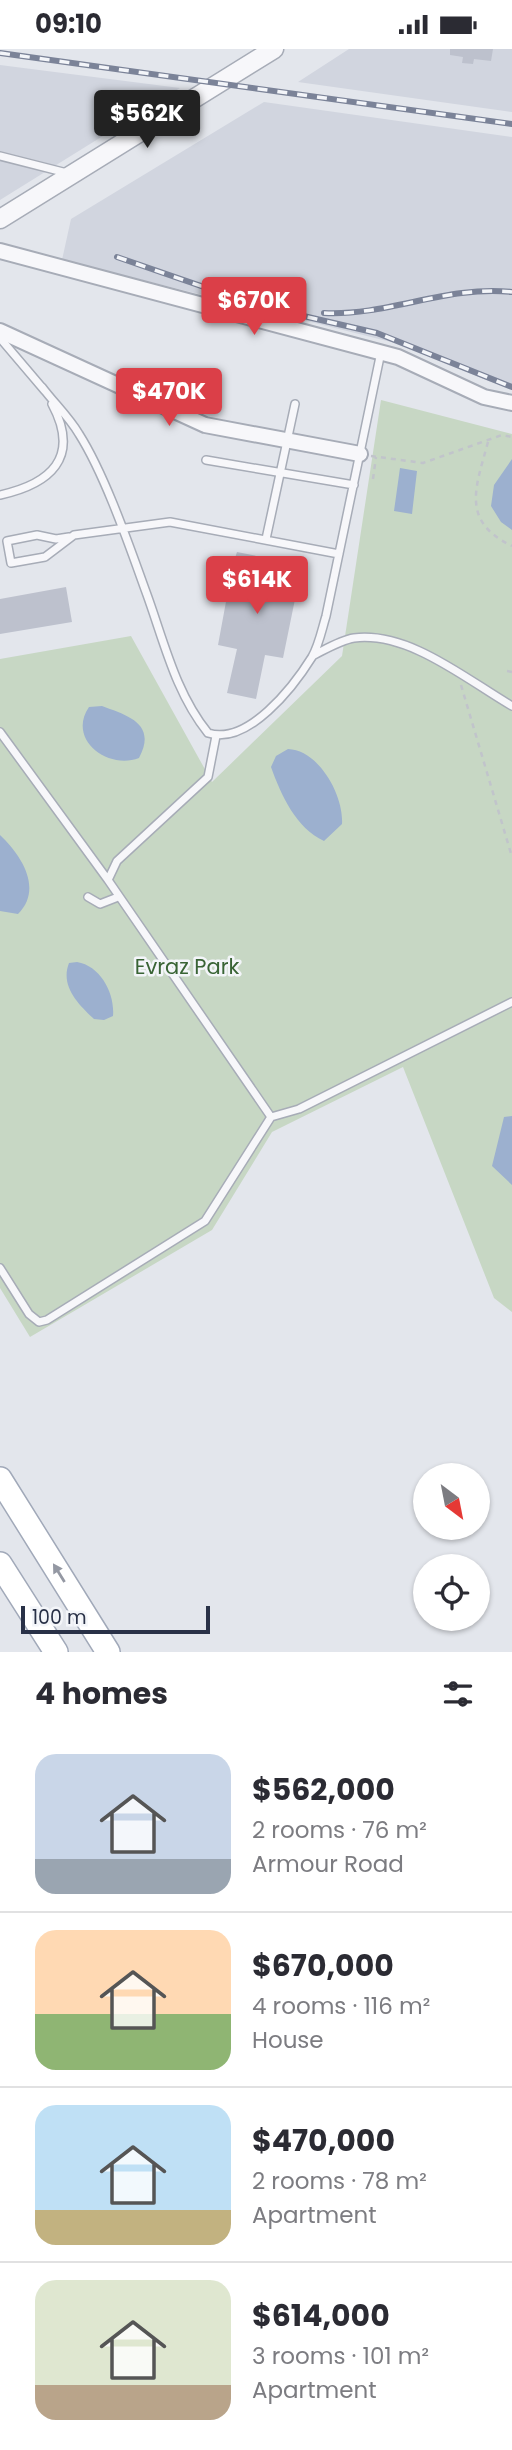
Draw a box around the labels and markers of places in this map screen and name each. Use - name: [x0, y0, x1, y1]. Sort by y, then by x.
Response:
- pin: $562K: [98, 91, 196, 150]
- pin: $670K: [205, 278, 303, 337]
- pin: $470K: [120, 369, 218, 428]
- pin: $614K: [208, 557, 306, 616]

